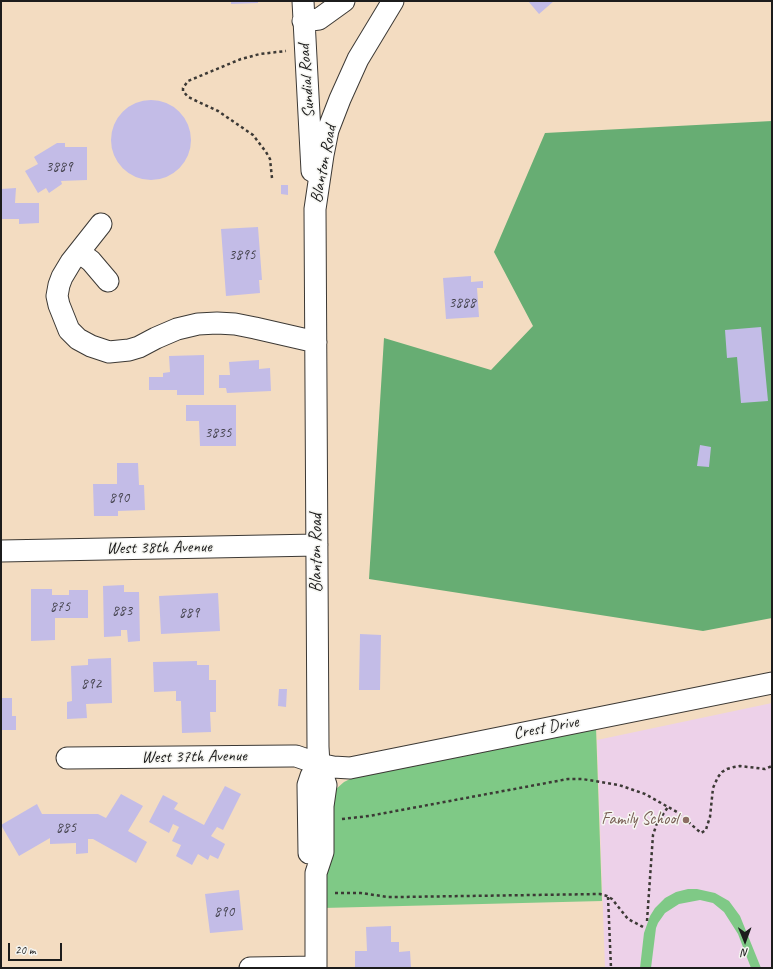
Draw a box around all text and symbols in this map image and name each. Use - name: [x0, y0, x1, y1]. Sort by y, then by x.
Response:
- street label: Sundial Road: [294, 43, 320, 119]
- street label: Blanton Road: [306, 123, 342, 205]
- house number: 3889: [46, 158, 72, 176]
- house number: 3895: [229, 246, 255, 264]
- house number: 3888: [449, 294, 475, 312]
- house number: 3835: [205, 424, 231, 442]
- house number: 890: [109, 489, 129, 507]
- street label: Blanton Road: [307, 514, 327, 592]
- street label: West 38th Avenue: [106, 537, 212, 559]
- house number: 875: [50, 598, 70, 616]
- house number: 883: [112, 602, 132, 620]
- house number: 889: [179, 604, 199, 622]
- house number: 892: [81, 675, 101, 693]
- street label: Crest Drive: [512, 712, 580, 744]
- street label: West 37th Avenue: [141, 746, 247, 768]
- place label: Family School: [601, 810, 678, 830]
- marker: Family School: [681, 815, 691, 825]
- house number: 885: [56, 819, 76, 837]
- house number: 890: [214, 903, 234, 921]
- north arrow: [725, 921, 765, 961]
- scale bar: [10, 935, 64, 961]
- text: 20 m: [15, 942, 35, 958]
- text: N: [742, 946, 749, 960]

